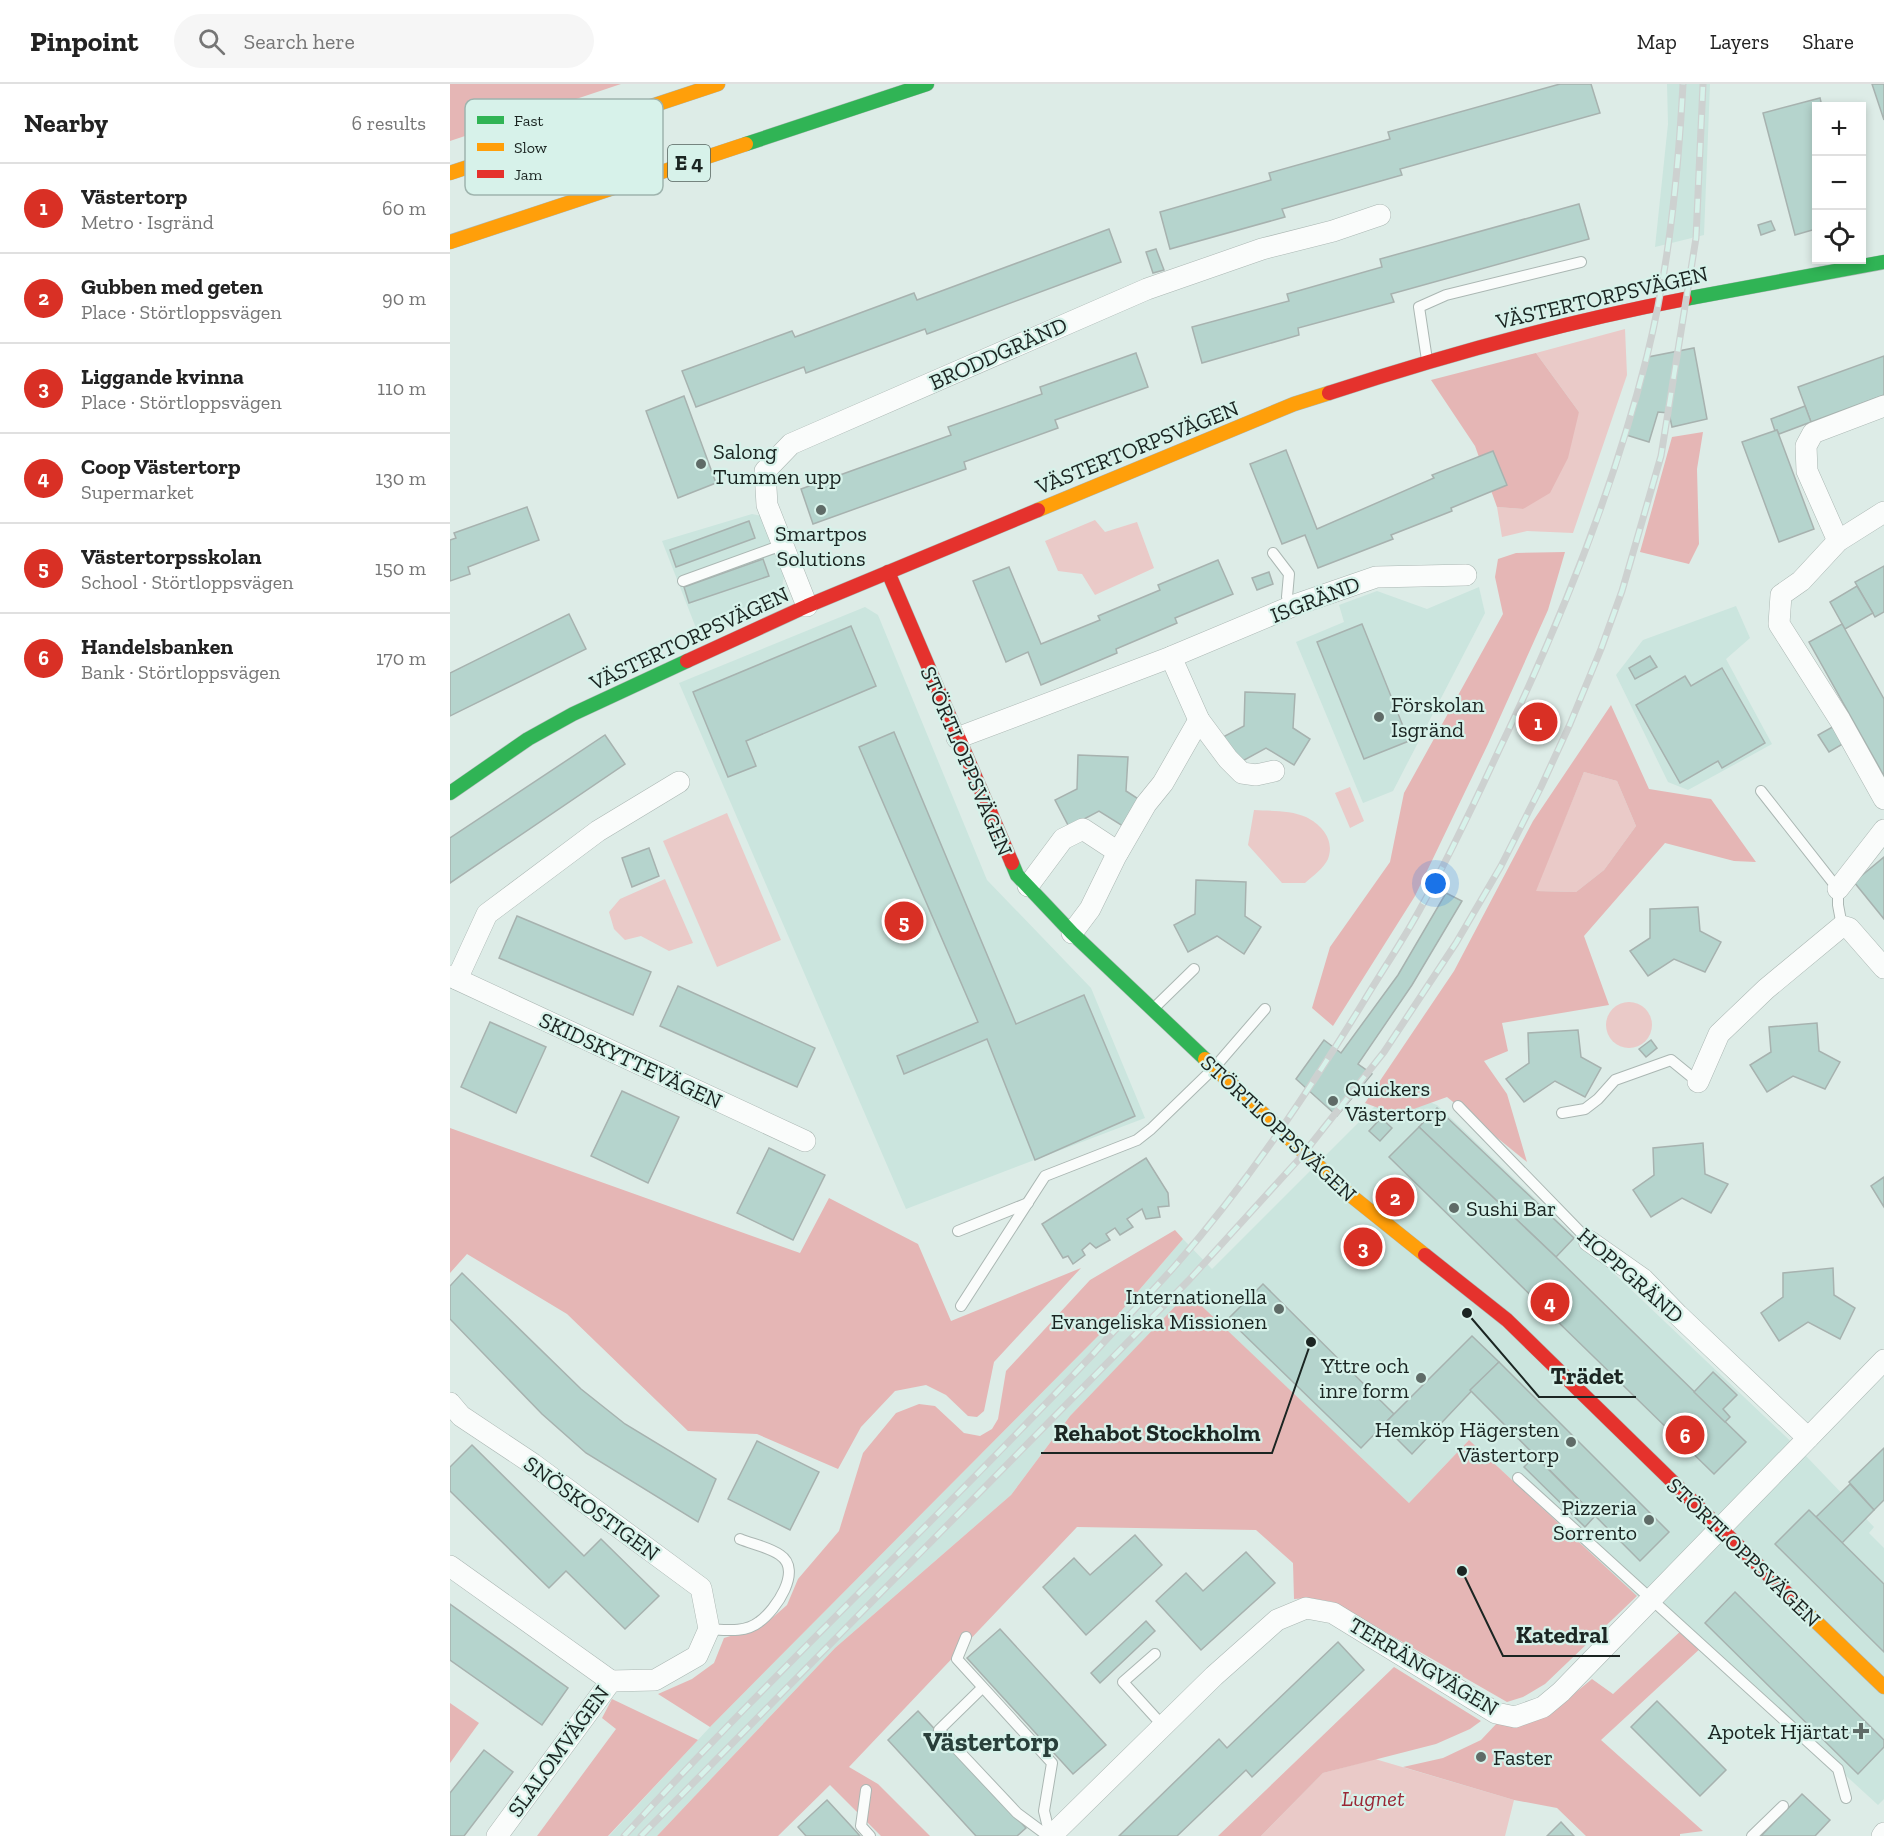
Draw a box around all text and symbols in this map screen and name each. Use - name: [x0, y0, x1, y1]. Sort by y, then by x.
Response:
- search box: [174, 14, 594, 68]
- text: Pinpoint: [30, 25, 138, 58]
- icon: search: [195, 25, 228, 58]
- text: Search here: [243, 28, 355, 55]
- text: Map: [1637, 29, 1677, 54]
- text: Layers: [1710, 29, 1769, 54]
- text: Share: [1802, 29, 1854, 54]
- legend: [465, 99, 663, 195]
- map controls: [1812, 102, 1866, 264]
- button: +: [1812, 102, 1866, 156]
- text: Nearby: [24, 107, 108, 139]
- text: 6 results: [352, 111, 426, 135]
- text: Fast: [514, 111, 543, 130]
- text: Slow: [514, 138, 548, 157]
- road number: E 4: [668, 145, 710, 181]
- button: −: [1812, 156, 1866, 210]
- text: Jam: [514, 165, 543, 184]
- text: Västertorp: [81, 183, 187, 210]
- text: 1: [39, 196, 48, 220]
- text: 60 m: [382, 196, 426, 220]
- text: Metro · Isgränd: [81, 210, 214, 234]
- button: locate: [1812, 210, 1866, 264]
- street label: VÄSTERTORPSVÄGEN: [1493, 260, 1711, 335]
- text: Gubben med geten: [81, 273, 263, 300]
- text: 2: [38, 286, 49, 310]
- text: 90 m: [382, 286, 426, 310]
- text: Place · Störtloppsvägen: [81, 300, 282, 324]
- street label: BRODDGRÄND: [925, 311, 1071, 396]
- text: Liggande kvinna: [81, 363, 244, 390]
- text: 3: [38, 376, 49, 400]
- text: 110 m: [377, 376, 426, 400]
- text: Place · Störtloppsvägen: [81, 390, 282, 414]
- street label: VÄSTERTORPSVÄGEN: [1031, 394, 1243, 501]
- place label: Salong Tummen upp: [713, 438, 841, 490]
- text: Coop Västertorp: [81, 453, 241, 480]
- marker: Salong Tummen upp: [694, 457, 708, 471]
- text: 4: [38, 466, 49, 490]
- text: 130 m: [375, 466, 426, 490]
- text: Supermarket: [81, 480, 194, 504]
- marker: Smartpos Solutions: [814, 503, 828, 517]
- place label: Smartpos Solutions: [775, 520, 867, 572]
- text: Västertorpsskolan: [81, 543, 262, 570]
- text: 5: [38, 556, 49, 580]
- text: 150 m: [375, 556, 426, 580]
- text: School · Störtloppsvägen: [81, 570, 294, 594]
- street label: ISGRÄND: [1267, 570, 1364, 629]
- street label: VÄSTERTORPSVÄGEN: [584, 580, 793, 697]
- text: Handelsbanken: [81, 633, 233, 660]
- text: 6: [38, 646, 49, 670]
- text: 170 m: [376, 646, 426, 670]
- text: Bank · Störtloppsvägen: [81, 660, 280, 684]
- street label: STÖRTLOPPSVÄGEN: [914, 662, 1019, 860]
- place label: Förskolan Isgränd: [1391, 691, 1485, 743]
- pin: 1: [1518, 700, 1558, 744]
- marker: Förskolan Isgränd: [1372, 710, 1386, 724]
- your location: [1421, 869, 1450, 898]
- pin: 5: [884, 898, 924, 944]
- street label: SKIDSKYTTEVÄGEN: [535, 1006, 727, 1115]
- street label: STÖRTLOPPSVÄGEN: [1195, 1049, 1362, 1208]
- place label: Quickers Västertorp: [1344, 1075, 1447, 1127]
- marker: Quickers Västertorp: [1326, 1094, 1340, 1108]
- pin: 2: [1376, 1174, 1414, 1220]
- place label: Sushi Bar: [1466, 1195, 1556, 1222]
- marker: Sushi Bar: [1447, 1201, 1461, 1215]
- street label: HOPPGRÄND: [1572, 1222, 1689, 1329]
- pin: 3: [1344, 1224, 1382, 1270]
- pin: 4: [1530, 1280, 1570, 1324]
- place label: Internationella Evangeliska Missionen: [1051, 1283, 1267, 1335]
- marker: Internationella Evangeliska Missionen: [1272, 1302, 1286, 1316]
- place label: Yttre och inre form: [1319, 1352, 1410, 1404]
- callout: Trädet: [1539, 1355, 1636, 1397]
- text: Trädet: [1550, 1361, 1624, 1390]
- marker: Yttre och inre form: [1414, 1371, 1428, 1385]
- callout: Rehabot Stockholm: [1041, 1411, 1272, 1453]
- pin: 6: [1666, 1412, 1704, 1458]
- place label: Hemköp Hägersten Västertorp: [1375, 1416, 1559, 1468]
- text: Rehabot Stockholm: [1053, 1418, 1261, 1447]
- marker: Hemköp Hägersten Västertorp: [1564, 1435, 1578, 1449]
- street label: SNÖSKOSTIGEN: [518, 1450, 665, 1567]
- street label: STÖRTLOPPSVÄGEN: [1661, 1472, 1826, 1633]
- place label: Pizzeria Sorrento: [1553, 1494, 1637, 1546]
- marker: Pizzeria Sorrento: [1642, 1513, 1656, 1527]
- street label: TERRÄNGVÄGEN: [1344, 1611, 1503, 1722]
- callout: Katedral: [1503, 1614, 1620, 1656]
- text: Katedral: [1516, 1620, 1609, 1649]
- street label: SLALOMVÄGEN: [502, 1680, 615, 1822]
- place label: Apotek Hjärtat: [1708, 1718, 1850, 1745]
- marker: Apotek Hjärtat: [1854, 1724, 1868, 1738]
- district label: Västertorp: [923, 1725, 1059, 1758]
- place label: Faster: [1493, 1744, 1553, 1771]
- marker: Faster: [1474, 1750, 1488, 1764]
- park label: Lugnet: [1341, 1785, 1405, 1812]

